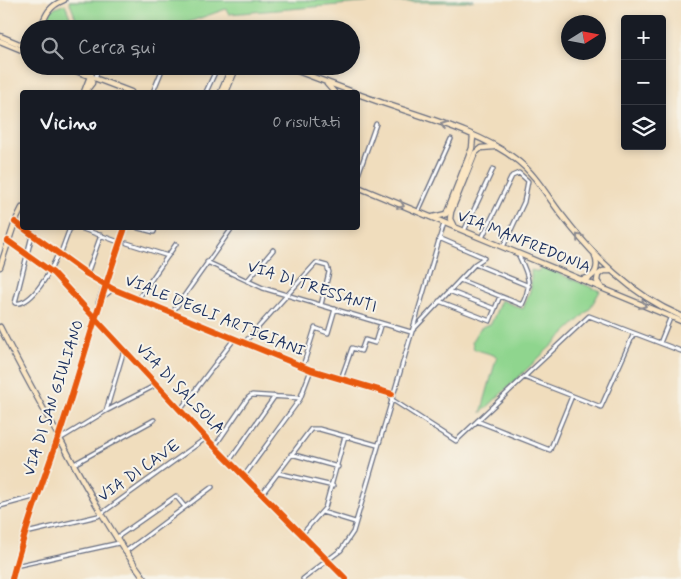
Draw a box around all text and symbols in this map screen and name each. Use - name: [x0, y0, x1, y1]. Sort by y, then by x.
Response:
- north arrow: [561, 15, 606, 60]
- map controls: [621, 15, 666, 150]
- button: +: [621, 15, 666, 60]
- search box: [20, 20, 360, 75]
- icon: search: [38, 34, 66, 62]
- text: Cerca qui: [78, 35, 156, 60]
- button: −: [621, 60, 666, 105]
- button: layers: [621, 105, 666, 150]
- text: Vicino: [40, 109, 97, 137]
- text: 0 risultati: [273, 112, 340, 133]
- one-way arrow: [441, 121, 449, 131]
- one-way arrow: [396, 198, 405, 209]
- street label: VIA MANFREDONIA: [454, 206, 594, 278]
- one-way arrow: [576, 234, 584, 243]
- street label: VIA DI TRESSANTI: [245, 256, 379, 318]
- street label: VIALE DEGLI ARTIGIANI: [122, 270, 308, 362]
- one-way arrow: [638, 299, 647, 309]
- street label: VIA DI SAN GIULIANO: [19, 317, 89, 479]
- street label: VIA DI SALSOLA: [131, 339, 229, 439]
- street label: VIA DI CAVE: [94, 435, 184, 507]

